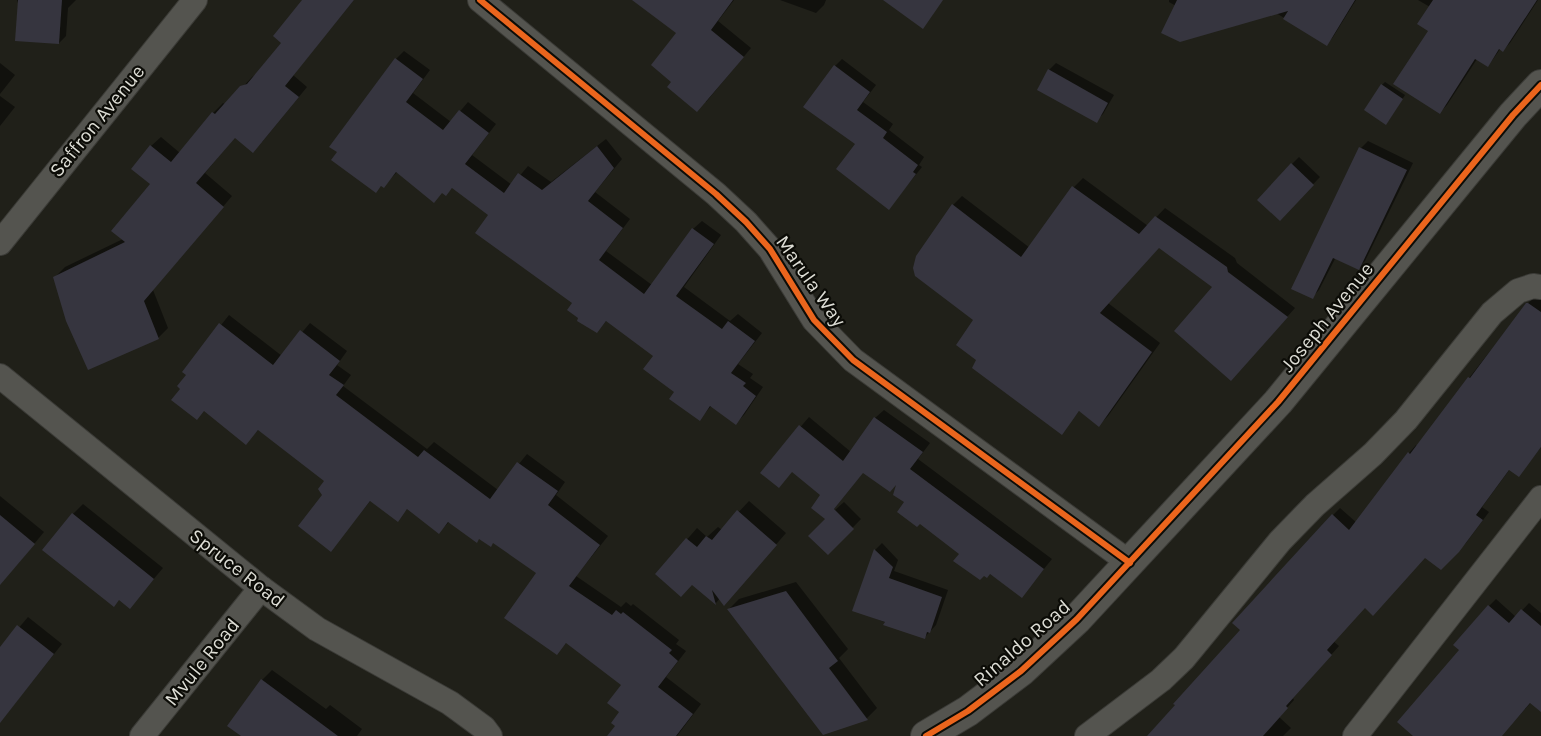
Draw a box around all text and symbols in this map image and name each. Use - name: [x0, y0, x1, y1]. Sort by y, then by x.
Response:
- street label: Saffron Avenue: [45, 60, 149, 182]
- street label: Marula Way: [771, 231, 851, 331]
- street label: Joseph Avenue: [1276, 258, 1378, 376]
- street label: Spruce Road: [185, 524, 289, 612]
- street label: Rinaldo Road: [969, 595, 1075, 691]
- street label: Mvule Road: [160, 614, 244, 710]

